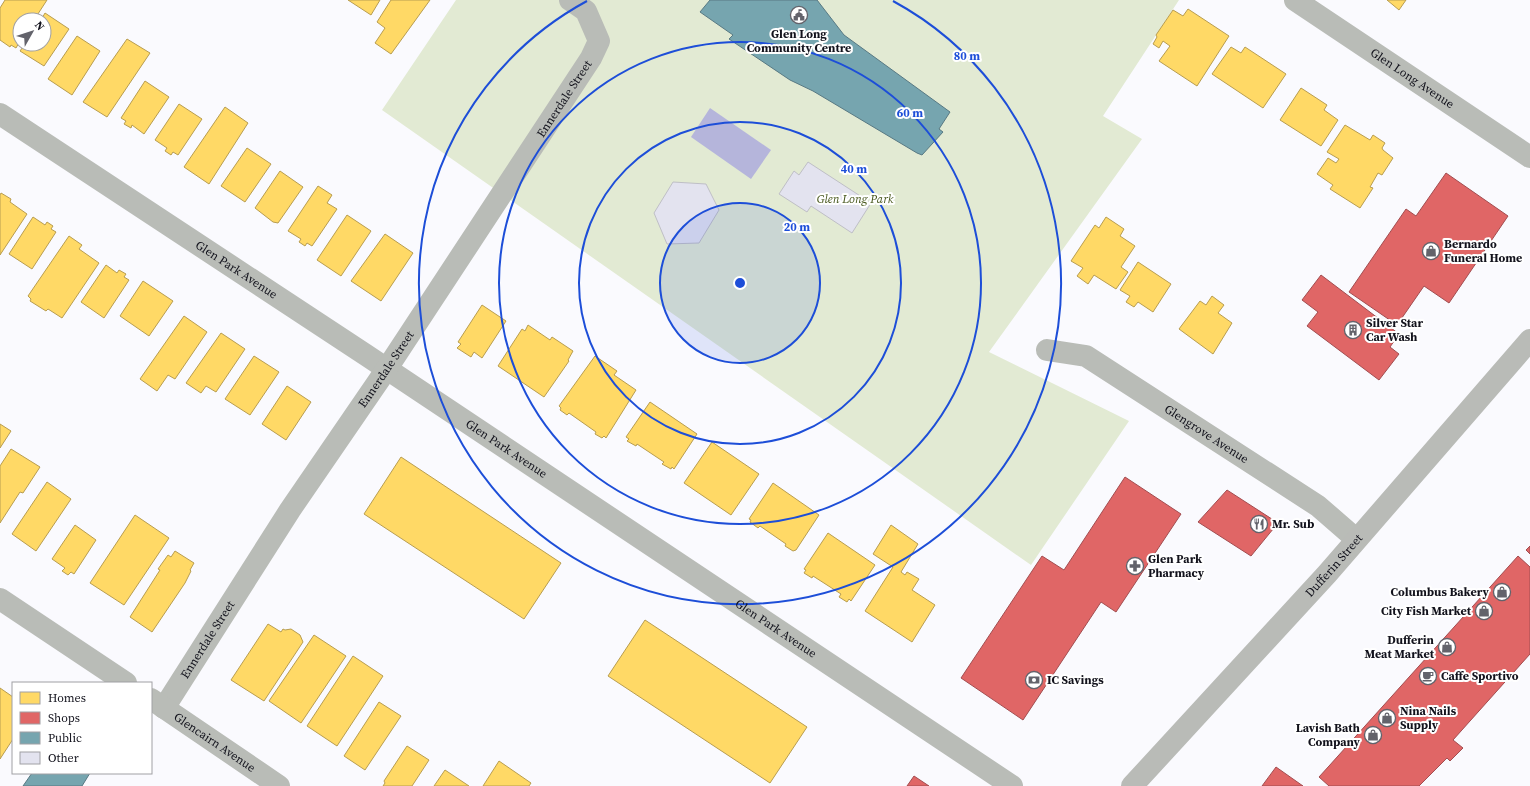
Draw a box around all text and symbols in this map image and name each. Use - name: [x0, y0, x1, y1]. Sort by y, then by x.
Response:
- public building icon: Glen Long Community Centre: [789, 5, 809, 25]
- north arrow: [12, 12, 52, 52]
- text: N: [31, 18, 48, 34]
- place label: Glen Long Community Centre: [747, 26, 851, 56]
- street label: Glen Long Avenue: [1367, 45, 1457, 112]
- text: 80 m: [954, 48, 980, 64]
- street label: Ennerdale Street: [533, 57, 595, 140]
- text: 60 m: [897, 105, 923, 121]
- text: 40 m: [841, 161, 867, 177]
- park label: Glen Long Park: [817, 191, 894, 207]
- text: 20 m: [784, 219, 810, 235]
- place label: Bernardo Funeral Home: [1444, 236, 1522, 266]
- street label: Glen Park Avenue: [192, 237, 280, 302]
- shop icon: Bernardo Funeral Home: [1421, 241, 1441, 261]
- centre of rings: [733, 276, 747, 290]
- place label: Silver Star Car Wash: [1366, 315, 1423, 345]
- building icon: Silver Star Car Wash: [1343, 320, 1363, 340]
- street label: Ennerdale Street: [354, 328, 418, 411]
- street label: Glengrove Avenue: [1161, 401, 1252, 467]
- street label: Glen Park Avenue: [462, 416, 550, 482]
- restaurant icon: Mr. Sub: [1249, 514, 1269, 534]
- place label: Mr. Sub: [1272, 516, 1314, 532]
- street label: Dufferin Street: [1302, 531, 1366, 600]
- place label: Glen Park Pharmacy: [1148, 551, 1205, 581]
- pharmacy icon: Glen Park Pharmacy: [1125, 556, 1145, 576]
- shop icon: Columbus Bakery: [1492, 582, 1512, 602]
- place label: Columbus Bakery: [1391, 584, 1490, 600]
- street label: Glen Park Avenue: [732, 596, 820, 661]
- street label: Ennerdale Street: [177, 598, 238, 682]
- shop icon: City Fish Market: [1474, 601, 1494, 621]
- place label: City Fish Market: [1381, 603, 1472, 619]
- place label: Dufferin Meat Market: [1364, 632, 1435, 662]
- shop icon: Dufferin Meat Market: [1437, 637, 1457, 657]
- cafe icon: Caffe Sportivo: [1418, 666, 1438, 686]
- place label: Caffe Sportivo: [1441, 668, 1519, 684]
- bank icon: IC Savings: [1024, 670, 1044, 690]
- place label: IC Savings: [1047, 672, 1104, 688]
- legend: [12, 682, 152, 774]
- text: Homes: [48, 690, 86, 706]
- place label: Nina Nails Supply: [1400, 703, 1457, 733]
- shop icon: Nina Nails Supply: [1377, 708, 1397, 728]
- street label: Glencairn Avenue: [171, 709, 259, 776]
- text: Shops: [48, 710, 80, 726]
- place label: Lavish Bath Company: [1296, 720, 1361, 750]
- shop icon: Lavish Bath Company: [1363, 725, 1383, 745]
- text: Public: [48, 730, 82, 746]
- text: Other: [48, 750, 79, 766]

